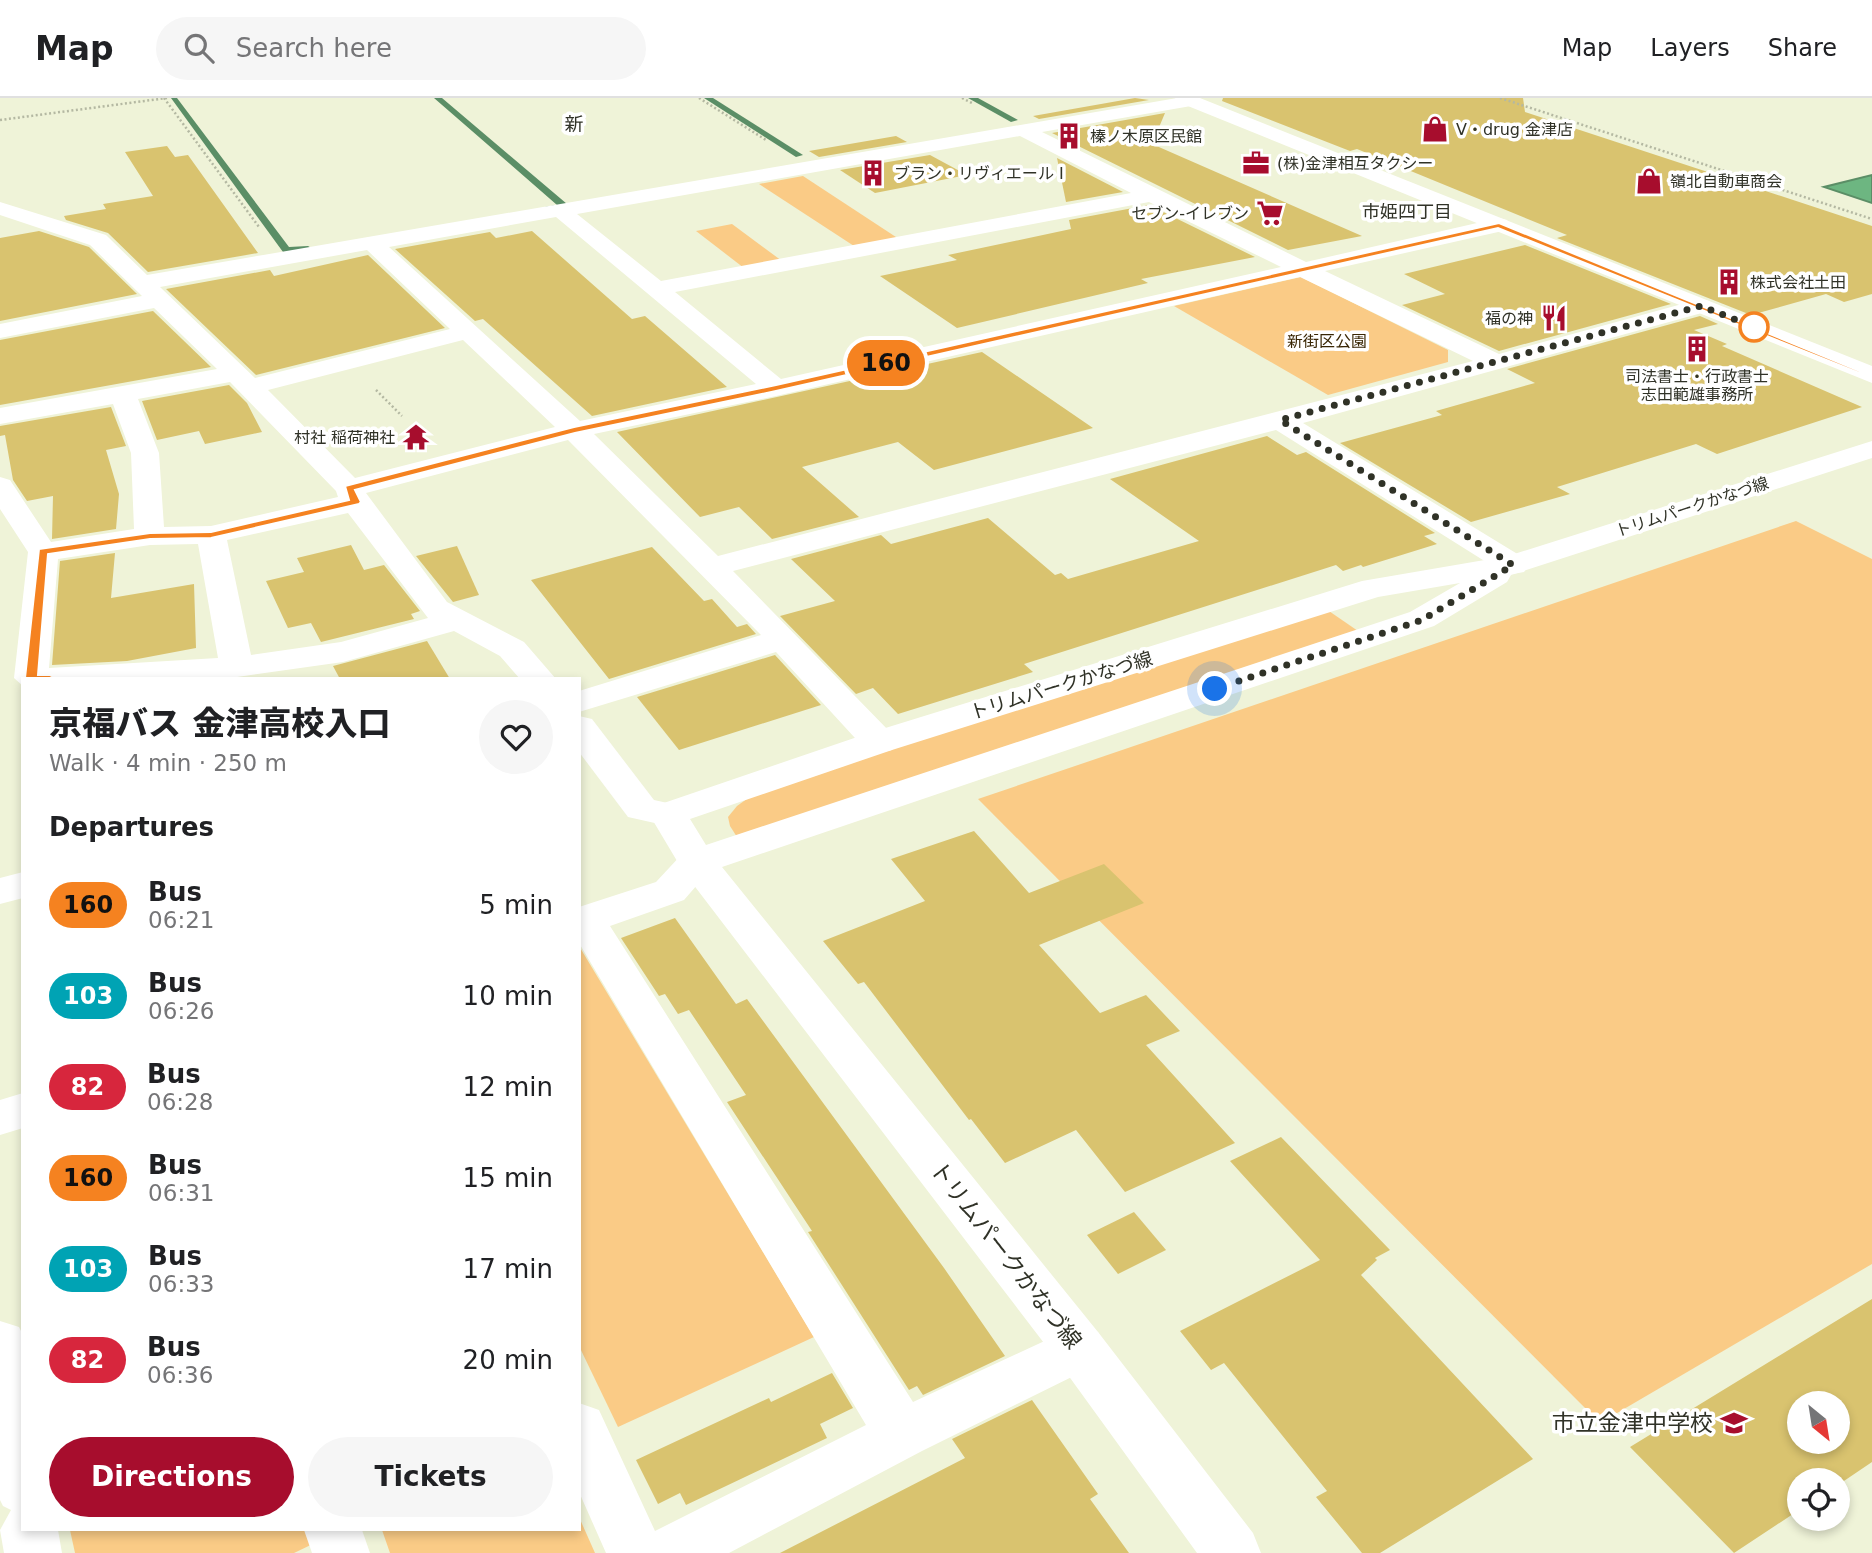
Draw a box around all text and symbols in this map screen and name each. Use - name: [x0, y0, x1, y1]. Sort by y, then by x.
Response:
- search box: [156, 17, 646, 80]
- text: Map: [35, 29, 114, 68]
- icon: search: [180, 29, 218, 67]
- text: Search here: [236, 33, 392, 63]
- text: Map: [1562, 34, 1612, 62]
- text: Layers: [1650, 34, 1730, 62]
- text: Share: [1768, 34, 1837, 62]
- district label: 新: [564, 113, 584, 135]
- shop icon: V・drug 金津店: [1420, 114, 1450, 144]
- place label: V・drug 金津店: [1456, 120, 1573, 139]
- building icon: 榛ノ木原区民館: [1054, 121, 1084, 151]
- place label: 榛ノ木原区民館: [1090, 127, 1202, 146]
- office icon: (株)金津相互タクシー: [1241, 148, 1271, 178]
- place label: (株)金津相互タクシー: [1277, 154, 1434, 173]
- building icon: ブラン・リヴィエール Ⅰ: [858, 158, 888, 188]
- place label: ブラン・リヴィエール Ⅰ: [894, 164, 1064, 183]
- shop icon: 嶺北自動車商会: [1634, 166, 1664, 196]
- place label: 嶺北自動車商会: [1670, 172, 1782, 191]
- supermarket icon: セブン-イレブン: [1255, 198, 1285, 228]
- district label: 市姫四丁目: [1362, 201, 1452, 222]
- place label: セブン-イレブン: [1131, 204, 1249, 223]
- building icon: 株式会社土田: [1714, 267, 1744, 297]
- place label: 株式会社土田: [1750, 273, 1846, 292]
- restaurant icon: 福の神: [1539, 303, 1569, 333]
- place label: 福の神: [1485, 309, 1533, 328]
- unlabelled marker: [1739, 312, 1769, 342]
- park label: 新街区公園: [1287, 332, 1367, 351]
- building icon: 司法書士・行政書士 志田範雄事務所: [1682, 334, 1712, 364]
- line badge: 160: [846, 340, 926, 386]
- text: 160: [861, 349, 911, 377]
- place label: 司法書士・行政書士 志田範雄事務所: [1625, 367, 1769, 404]
- temple icon: 村社 稲荷神社: [401, 422, 431, 452]
- place label: 村社 稲荷神社: [294, 428, 395, 447]
- street label: トリムパークかなづ線: [1613, 473, 1771, 541]
- street label: トリムパークかなづ線: [967, 647, 1155, 723]
- your location: [1197, 671, 1232, 706]
- button: heart: [479, 700, 553, 774]
- text: 京福バス 金津高校入口: [49, 704, 391, 743]
- text: Walk · 4 min · 250 m: [49, 750, 287, 776]
- text: Departures: [49, 812, 214, 842]
- text: Bus: [148, 877, 202, 907]
- text: 5 min: [479, 890, 553, 920]
- text: 160: [63, 891, 113, 919]
- text: 06:21: [148, 907, 214, 933]
- text: Bus: [148, 968, 202, 998]
- text: 10 min: [463, 981, 553, 1011]
- text: 103: [63, 982, 113, 1010]
- text: 06:26: [148, 998, 214, 1024]
- text: Bus: [147, 1059, 201, 1089]
- text: 12 min: [463, 1072, 553, 1102]
- text: 82: [71, 1073, 104, 1101]
- text: 06:28: [147, 1089, 213, 1115]
- text: Bus: [148, 1150, 202, 1180]
- street label: トリムパークかなづ線: [925, 1156, 1087, 1354]
- text: 15 min: [463, 1163, 553, 1193]
- text: 160: [63, 1164, 113, 1192]
- text: 06:31: [148, 1180, 214, 1206]
- text: Bus: [148, 1241, 202, 1271]
- text: 17 min: [463, 1254, 553, 1284]
- text: 103: [63, 1255, 113, 1283]
- text: 06:33: [148, 1271, 214, 1297]
- text: Bus: [147, 1332, 201, 1362]
- text: 20 min: [463, 1345, 553, 1375]
- text: 82: [71, 1346, 104, 1374]
- text: 06:36: [147, 1362, 213, 1388]
- north arrow: [1787, 1391, 1850, 1454]
- map controls: [1787, 1391, 1850, 1531]
- school or university icon: 市立金津中学校: [1719, 1408, 1749, 1438]
- place label: 市立金津中学校: [1552, 1410, 1713, 1436]
- button: Directions: [49, 1437, 294, 1517]
- button: Tickets: [308, 1437, 553, 1517]
- button: locate: [1787, 1468, 1850, 1531]

